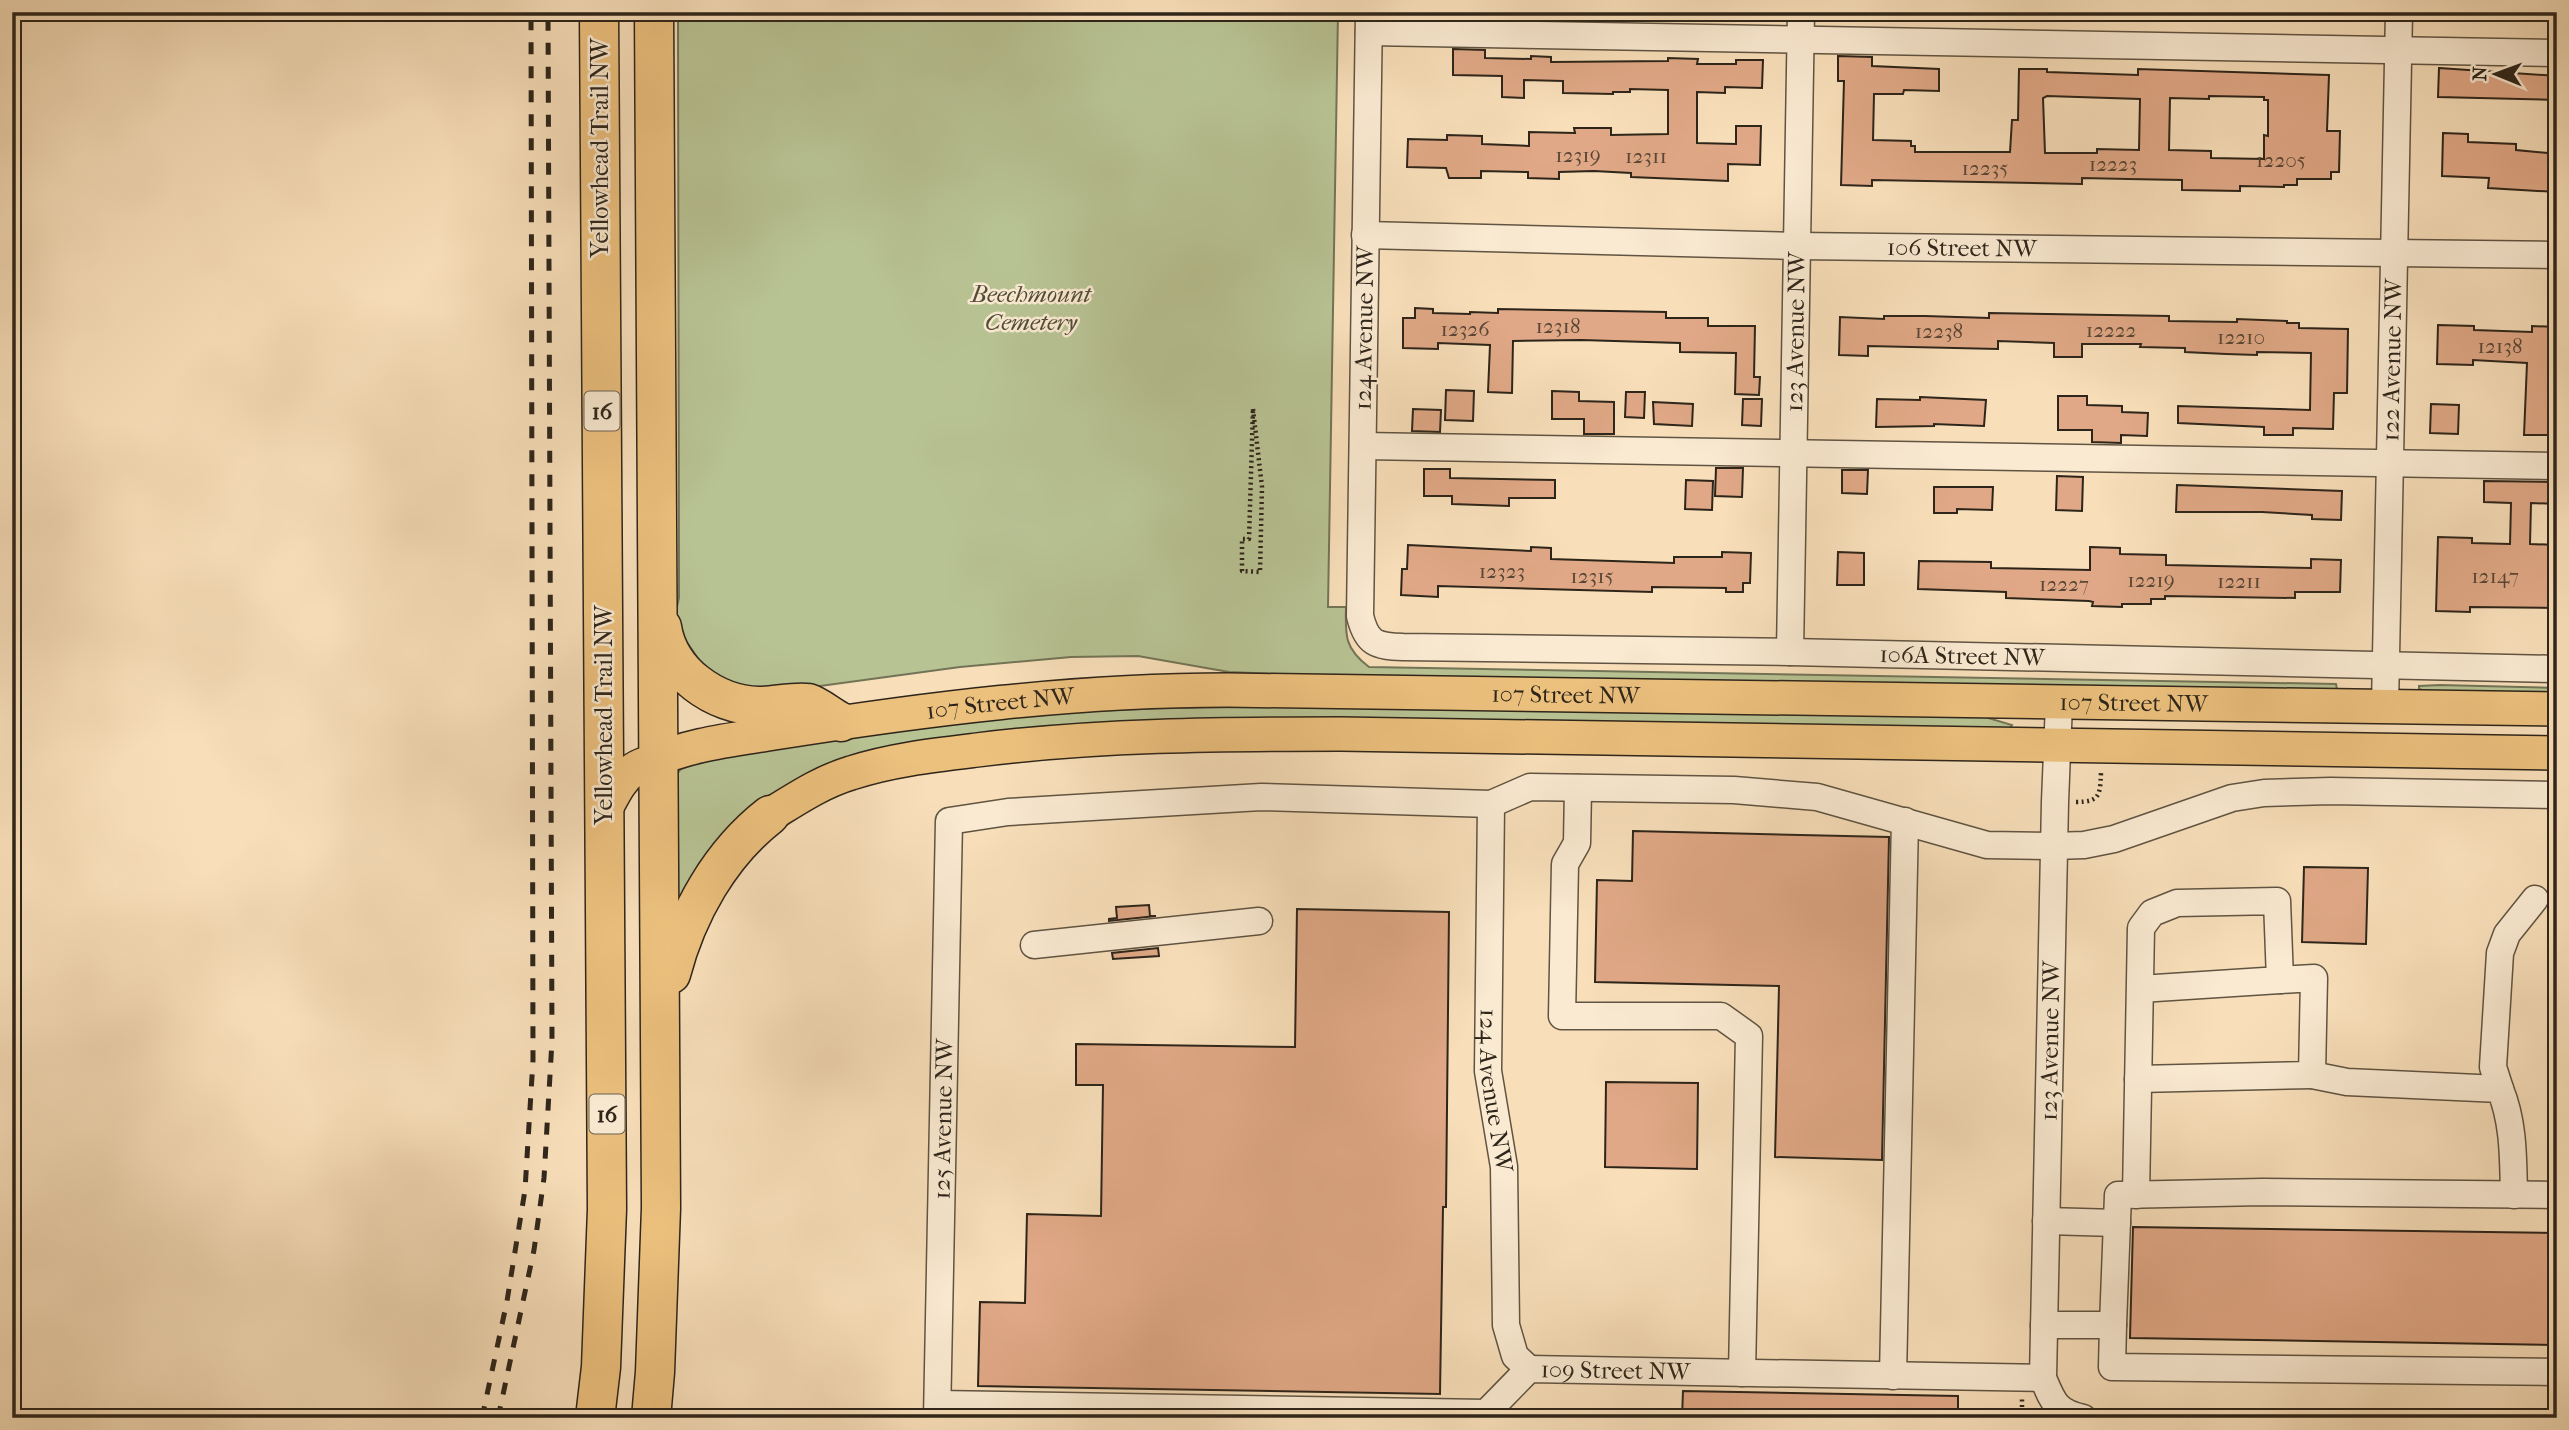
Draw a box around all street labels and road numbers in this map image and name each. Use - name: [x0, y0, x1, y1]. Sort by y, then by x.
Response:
- street label: Yellowhead Trail NW: [586, 37, 614, 259]
- street label: 106 Street NW: [1887, 233, 2039, 263]
- street label: 124 Avenue NW: [1349, 244, 1379, 411]
- street label: 123 Avenue NW: [1780, 250, 1811, 412]
- street label: 122 Avenue NW: [2376, 277, 2408, 442]
- road number: 16: [584, 392, 620, 430]
- street label: Yellowhead Trail NW: [590, 604, 618, 826]
- street label: 106A Street NW: [1879, 640, 2047, 672]
- street label: 107 Street NW: [1491, 680, 1642, 710]
- street label: 107 Street NW: [925, 682, 1077, 725]
- street label: 107 Street NW: [2059, 688, 2210, 718]
- street label: 123 Avenue NW: [2035, 959, 2065, 1121]
- street label: 124 Avenue NW: [1474, 1008, 1519, 1176]
- street label: 125 Avenue NW: [927, 1037, 959, 1200]
- road number: 16: [590, 1094, 624, 1134]
- street label: 109 Street NW: [1540, 1355, 1692, 1386]

